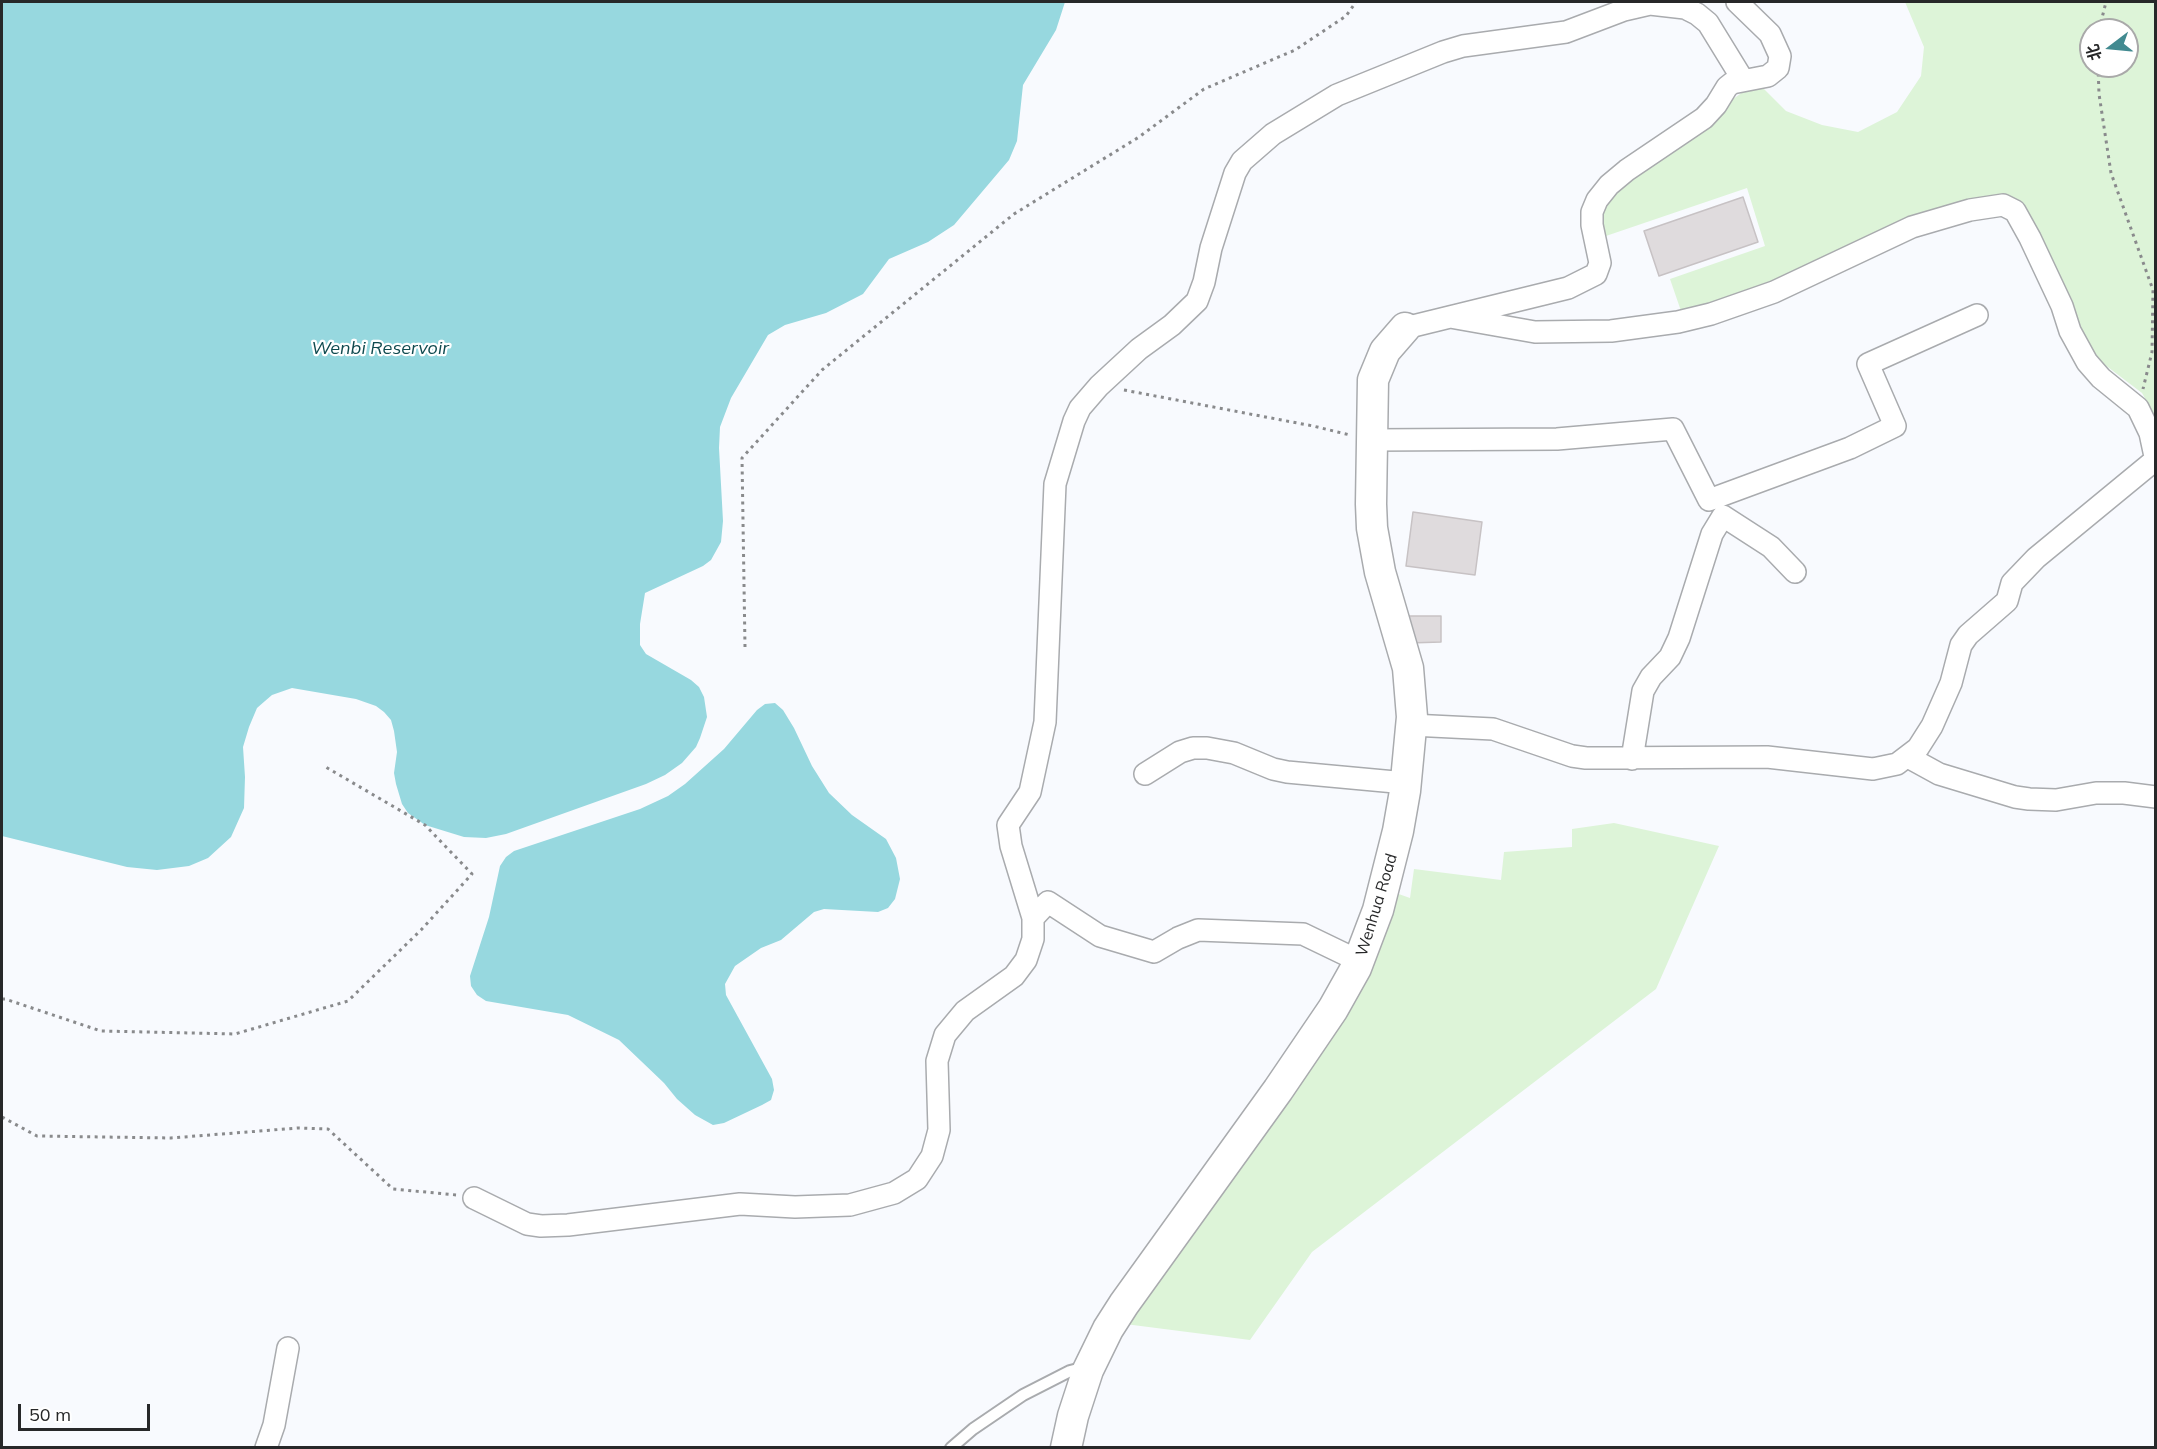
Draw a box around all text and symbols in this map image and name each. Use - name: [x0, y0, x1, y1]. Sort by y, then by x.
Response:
- north arrow: [2079, 18, 2139, 78]
- text: 北: [2082, 42, 2105, 63]
- water label: Wenbi Reservoir: [311, 338, 449, 360]
- street label: Wenhua Road: [1352, 851, 1402, 959]
- scale bar: [21, 1392, 153, 1430]
- text: 50 m: [29, 1403, 71, 1426]

